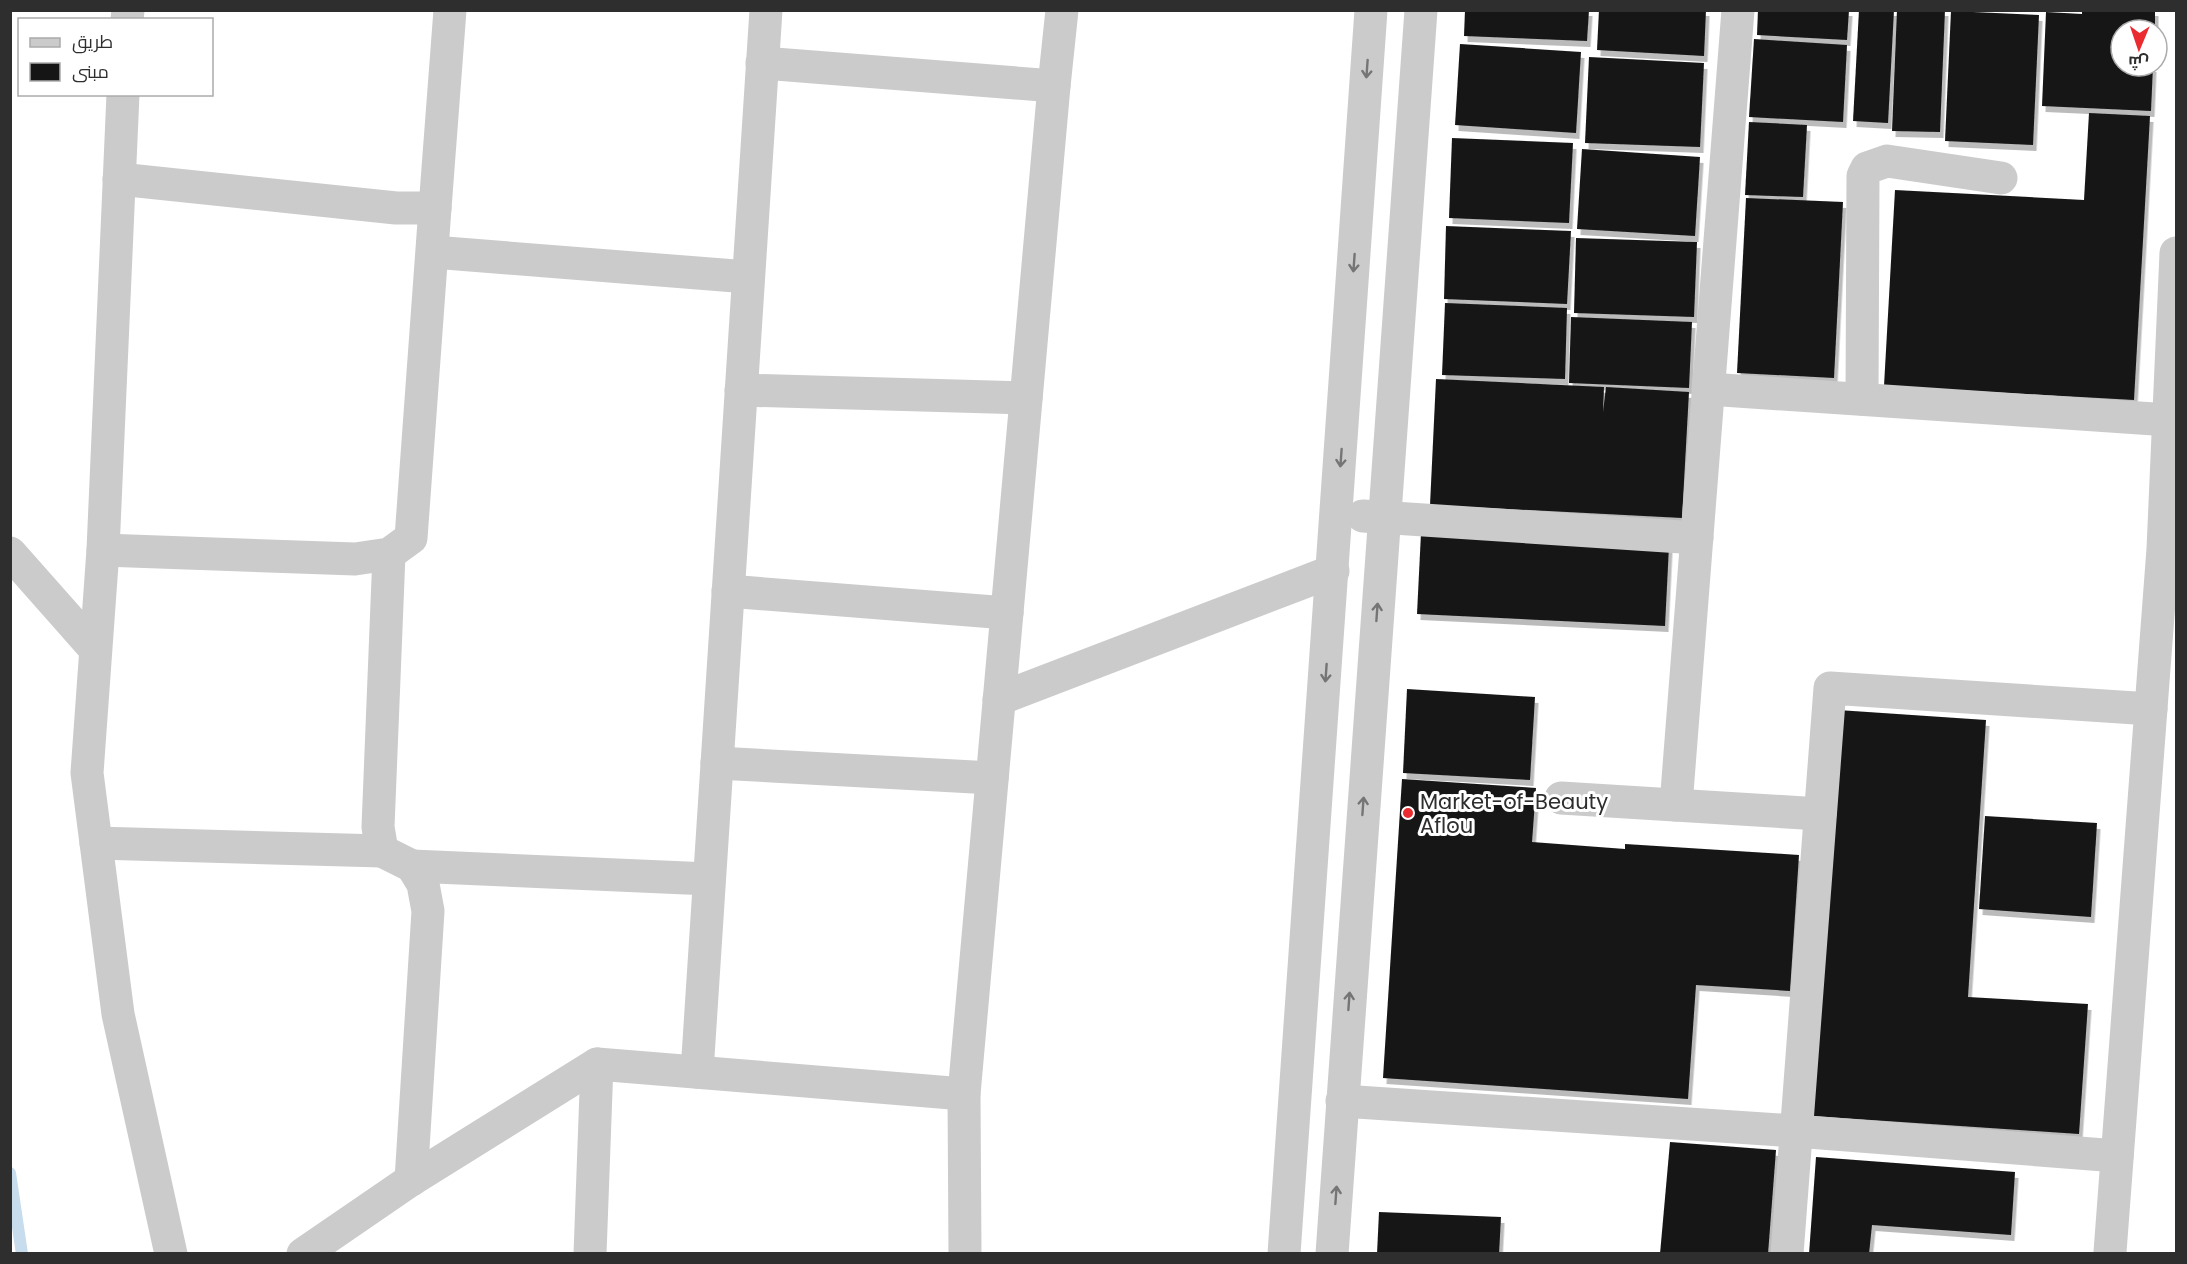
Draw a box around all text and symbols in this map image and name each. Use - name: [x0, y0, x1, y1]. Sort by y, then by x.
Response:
- legend: [18, 18, 213, 96]
- north arrow: [2109, 18, 2169, 78]
- text: طريق: [72, 29, 113, 54]
- text: ش: [2128, 51, 2149, 74]
- one-way arrow: [1362, 58, 1373, 78]
- text: مبنى: [72, 59, 109, 84]
- one-way arrow: [1349, 253, 1360, 273]
- one-way arrow: [1335, 448, 1346, 467]
- one-way arrow: [1372, 602, 1383, 622]
- one-way arrow: [1320, 663, 1331, 683]
- place label: Market-of-Beauty Aflou: [1420, 787, 1608, 840]
- one-way arrow: [1358, 797, 1369, 817]
- marker: Market-of-Beauty Aflou: [1401, 806, 1415, 820]
- one-way arrow: [1344, 991, 1355, 1011]
- one-way arrow: [1330, 1186, 1341, 1206]

